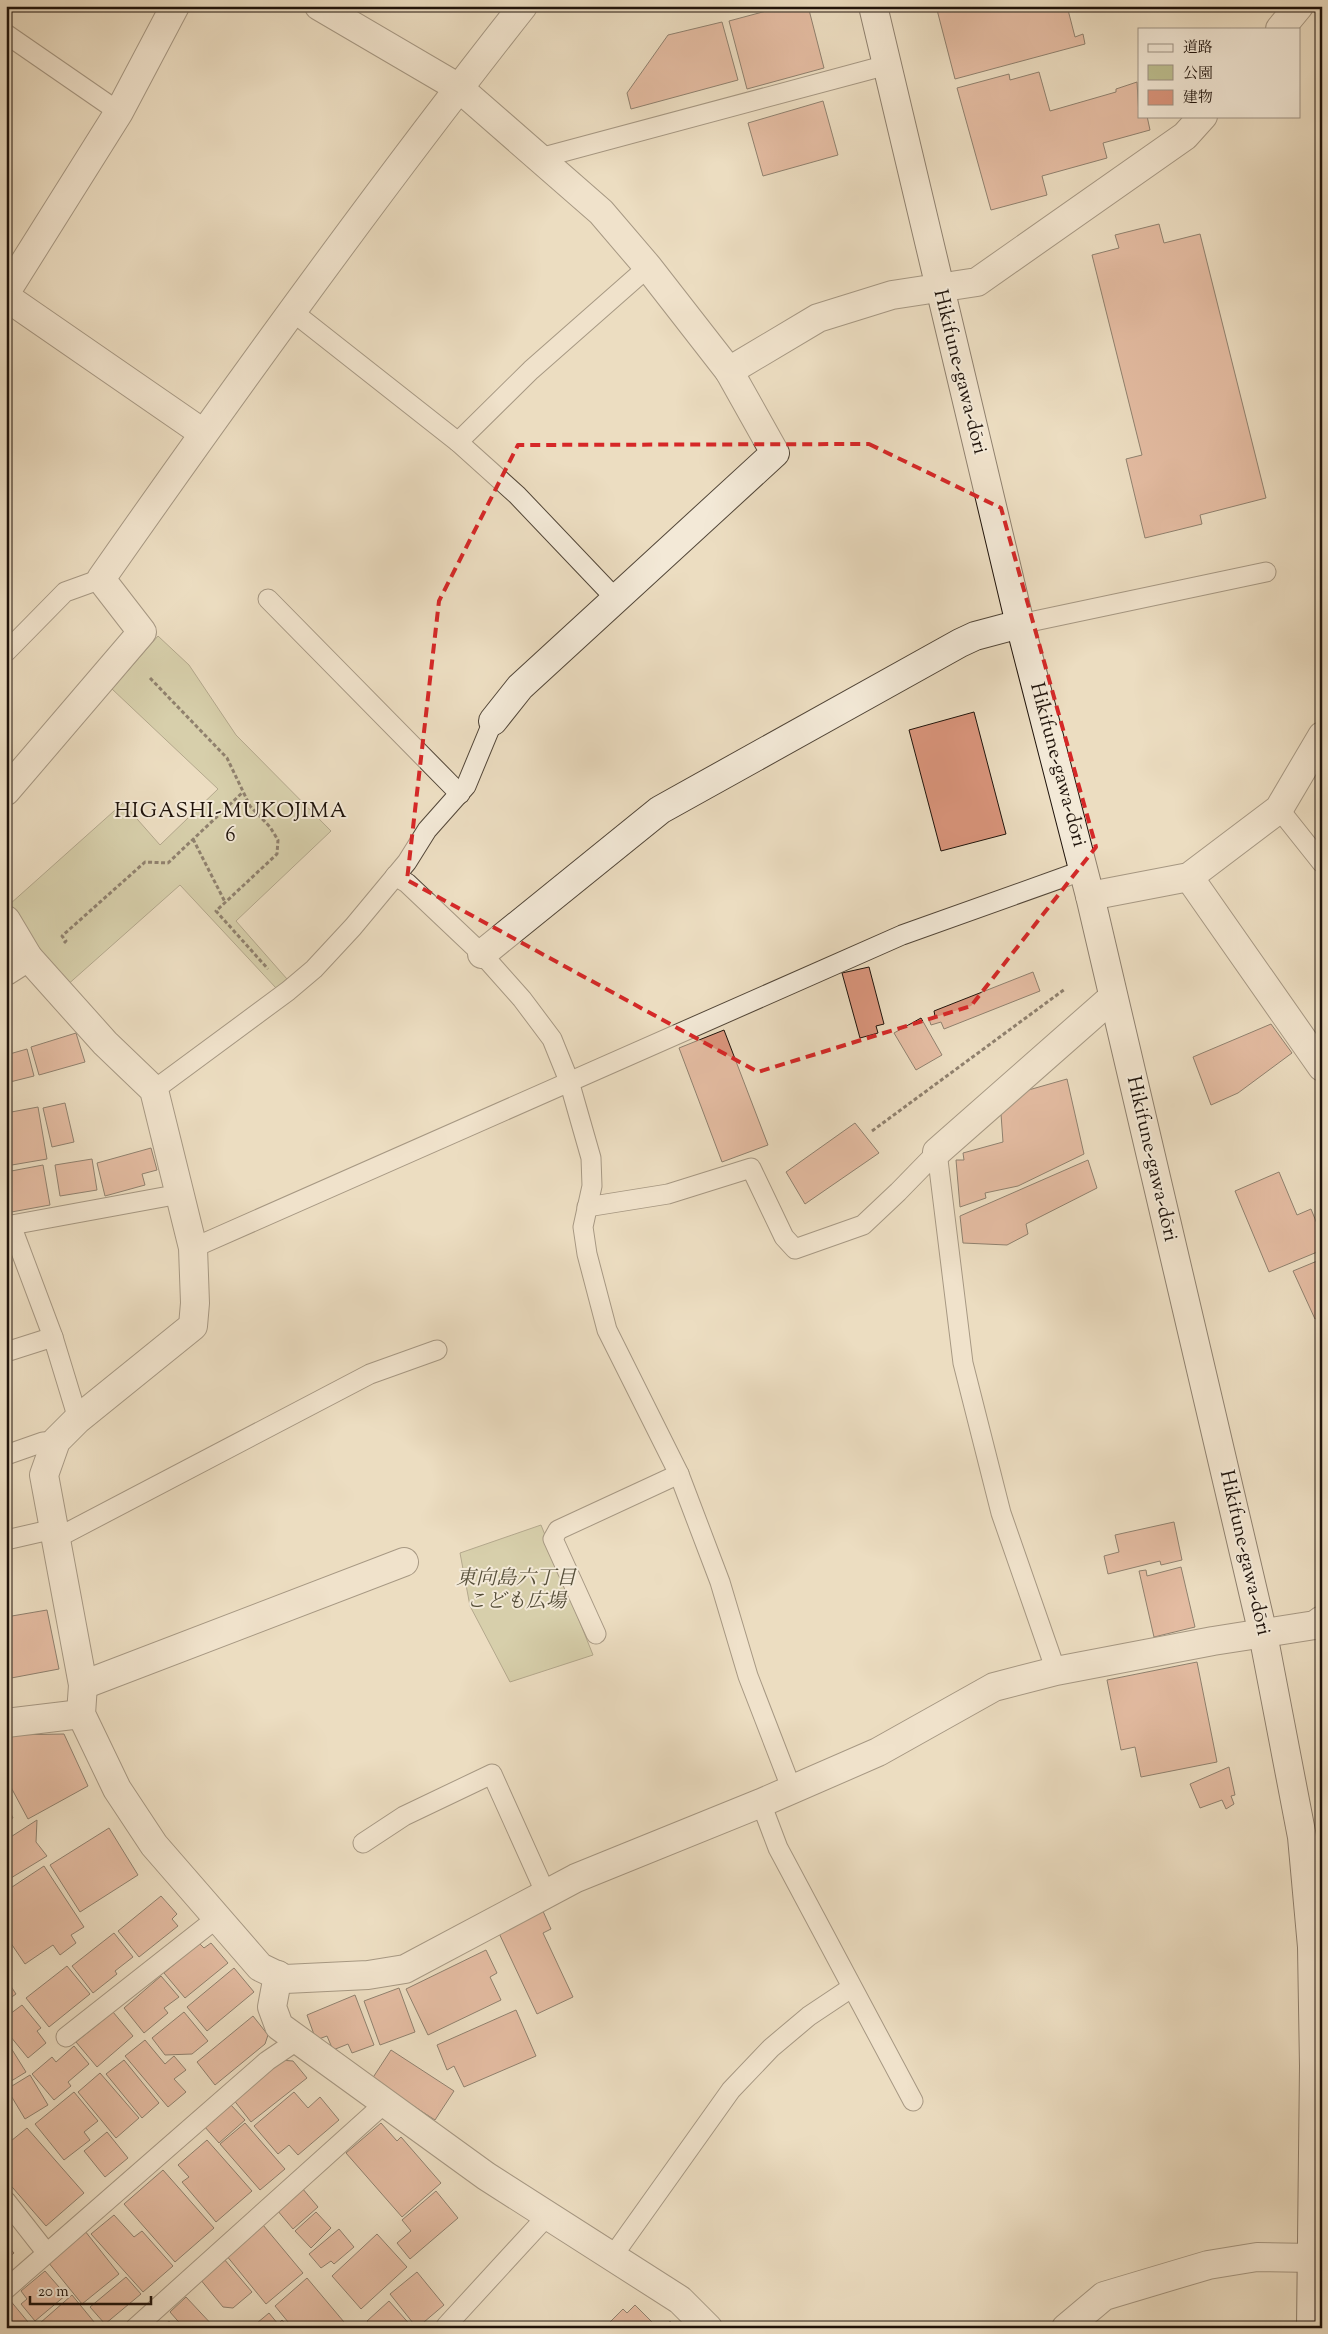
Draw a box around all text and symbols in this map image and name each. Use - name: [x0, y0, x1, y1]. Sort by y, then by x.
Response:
- legend: [1138, 28, 1300, 118]
- text: 道路: [1183, 38, 1213, 59]
- text: 公園: [1183, 64, 1213, 85]
- text: 建物: [1183, 88, 1213, 109]
- street label: Hikifune-gawa-dōri: [925, 287, 994, 458]
- street label: Hikifune-gawa-dōri: [1021, 680, 1093, 851]
- district label: HIGASHI-MUKOJIMA 6: [114, 797, 348, 851]
- street label: Hikifune-gawa-dōri: [1118, 1073, 1184, 1245]
- street label: Hikifune-gawa-dōri: [1211, 1467, 1277, 1639]
- park label: 東向島六丁目 こども広場: [456, 1565, 577, 1617]
- scale bar: [30, 2274, 151, 2306]
- text: 20 m: [38, 2282, 69, 2303]

